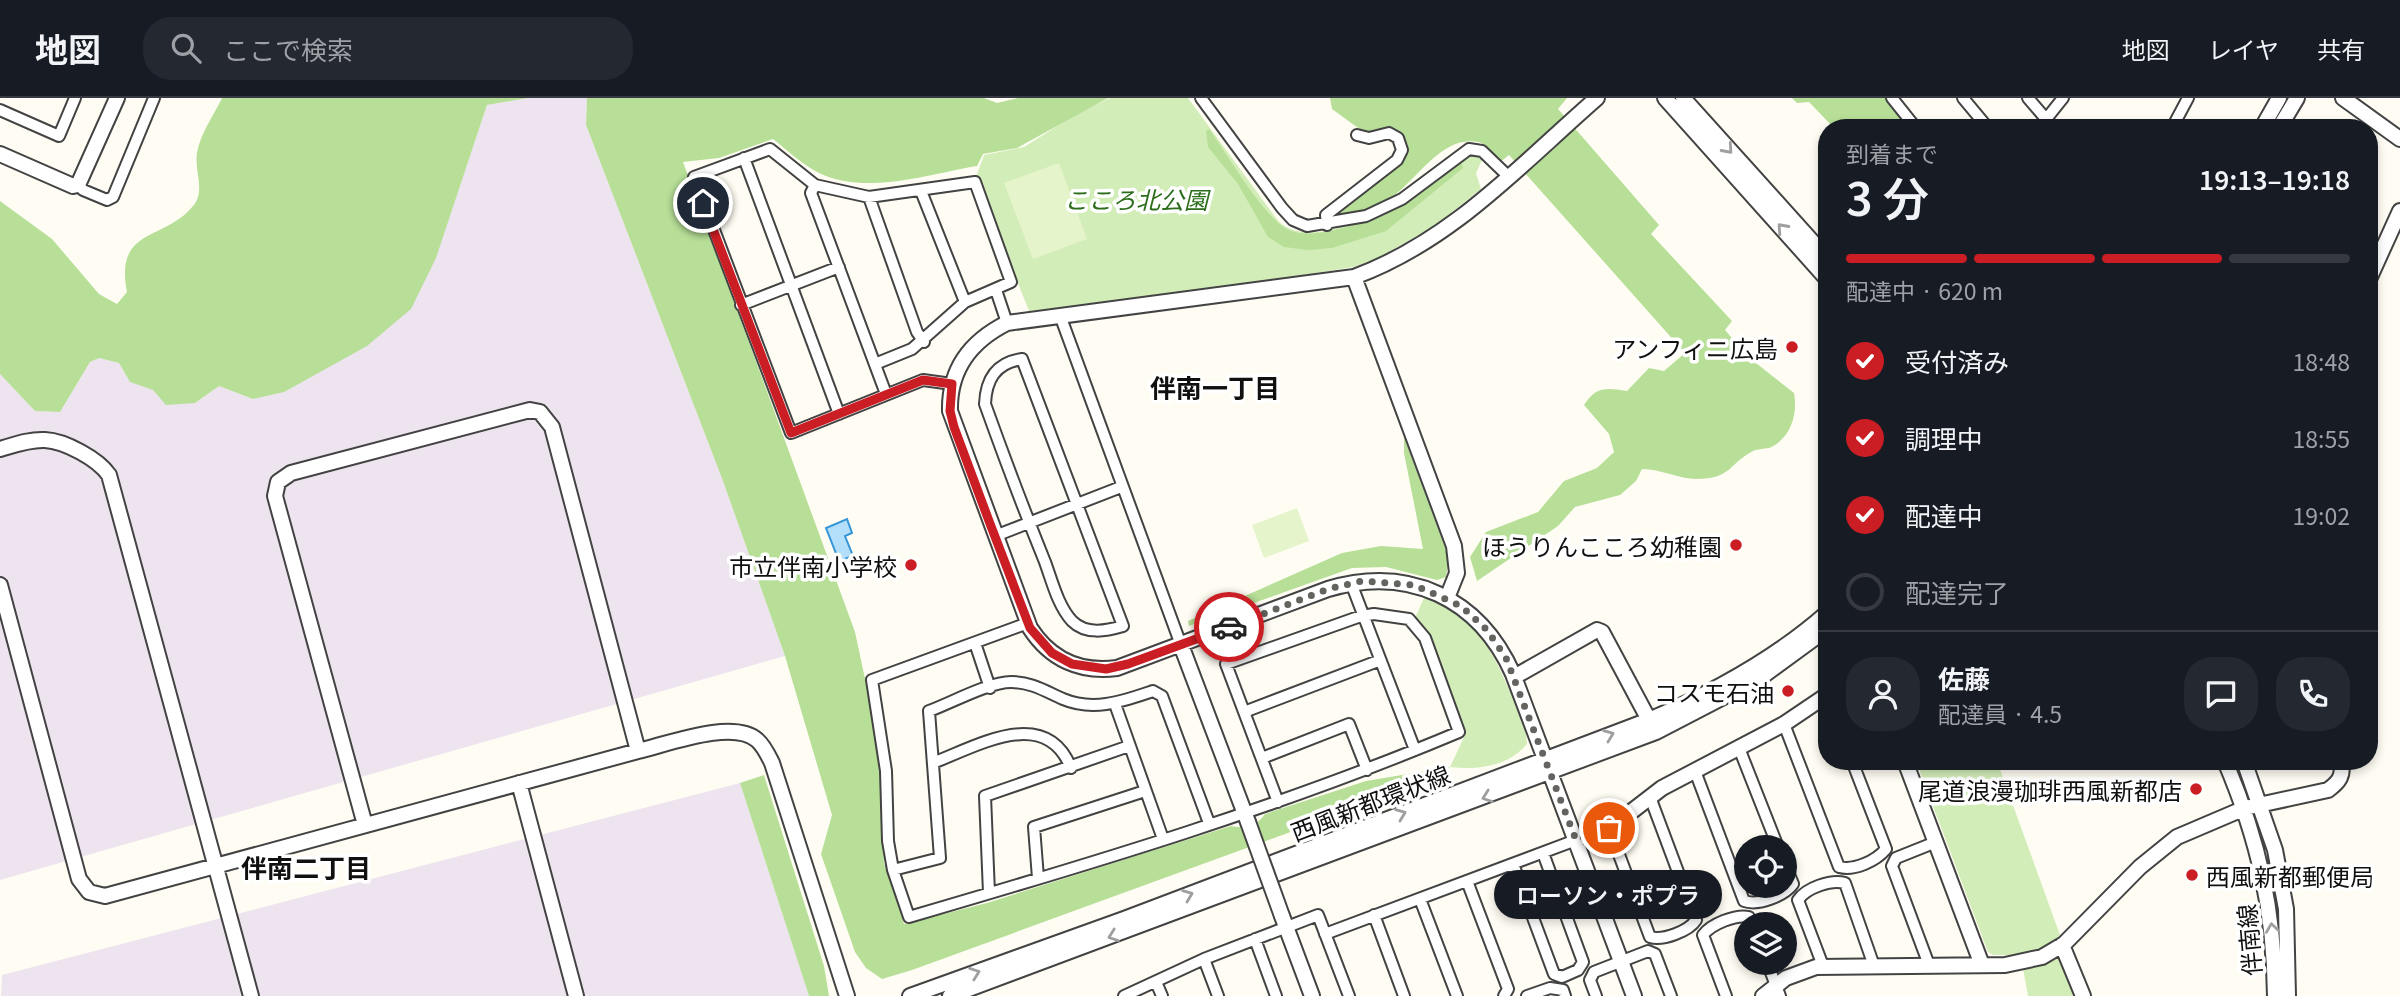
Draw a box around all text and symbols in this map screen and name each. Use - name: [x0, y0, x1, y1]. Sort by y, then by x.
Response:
- search box: [143, 17, 633, 80]
- text: 地図: [35, 24, 101, 72]
- icon: search: [167, 29, 205, 67]
- text: ここで検索: [223, 30, 353, 67]
- text: 地図: [2122, 31, 2170, 66]
- text: レイヤ: [2208, 31, 2279, 66]
- text: 共有: [2317, 31, 2365, 66]
- text: 到着まで: [1846, 136, 1938, 170]
- one-way arrow: [1720, 141, 1732, 154]
- text: 19:13–19:18: [2199, 160, 2350, 197]
- text: 3 分: [1846, 163, 1929, 229]
- pin: [673, 173, 733, 233]
- park label: こころ北公園: [1064, 181, 1211, 216]
- icon: home: [684, 184, 722, 222]
- one-way arrow: [1777, 223, 1790, 236]
- text: 配達中 · 620 m: [1846, 273, 2003, 307]
- place label: アンフィニ広島: [1612, 330, 1778, 365]
- marker: アンフィニ広島: [1784, 339, 1800, 355]
- icon: check: [1846, 342, 1884, 380]
- text: 受付済み: [1905, 342, 2009, 379]
- text: 18:48: [2293, 344, 2350, 378]
- district label: 伴南一丁目: [1150, 368, 1280, 405]
- icon: check: [1846, 419, 1884, 457]
- text: 調理中: [1905, 419, 1983, 456]
- text: 18:55: [2293, 421, 2350, 455]
- icon: check: [1846, 496, 1884, 534]
- text: 配達中: [1905, 496, 1983, 533]
- text: 19:02: [2293, 498, 2350, 532]
- place label: ほうりんこころ幼稚園: [1482, 528, 1722, 563]
- marker: ほうりんこころ幼稚園: [1728, 537, 1744, 553]
- place label: 市立伴南小学校: [729, 548, 897, 583]
- marker: 市立伴南小学校: [903, 557, 919, 573]
- text: 配達完了: [1905, 573, 2009, 610]
- courier: [1194, 592, 1264, 662]
- icon: car: [1210, 608, 1248, 646]
- button: person: [1846, 657, 1920, 731]
- button: chat: [2184, 657, 2258, 731]
- button: phone: [2276, 657, 2350, 731]
- text: 佐藤: [1938, 659, 1990, 696]
- place label: コスモ石油: [1654, 674, 1774, 709]
- marker: コスモ石油: [1780, 683, 1796, 699]
- text: 配達員 · 4.5: [1938, 696, 2062, 730]
- one-way arrow: [1602, 729, 1615, 743]
- street label: 西風新都環状線: [1285, 756, 1455, 848]
- place label: 尾道浪漫珈琲西風新都店: [1918, 772, 2182, 807]
- marker: 尾道浪漫珈琲西風新都店: [2188, 781, 2204, 797]
- one-way arrow: [1481, 789, 1493, 803]
- pin: [1579, 798, 1639, 858]
- one-way arrow: [1395, 809, 1407, 823]
- icon: bag: [1590, 809, 1628, 847]
- map controls: [1734, 835, 1797, 975]
- button: locate: [1734, 835, 1797, 898]
- district label: 伴南二丁目: [241, 848, 371, 885]
- place label: 西風新都郵便局: [2206, 858, 2374, 893]
- marker: 西風新都郵便局: [2184, 867, 2200, 883]
- callout: ローソン・ポプラ: [1495, 870, 1723, 919]
- text: ローソン・ポプラ: [1516, 877, 1700, 911]
- one-way arrow: [1182, 889, 1194, 903]
- street label: 伴南線: [2227, 903, 2269, 977]
- button: layers: [1734, 912, 1797, 975]
- one-way arrow: [2265, 922, 2280, 934]
- one-way arrow: [1107, 928, 1119, 942]
- one-way arrow: [968, 967, 980, 981]

